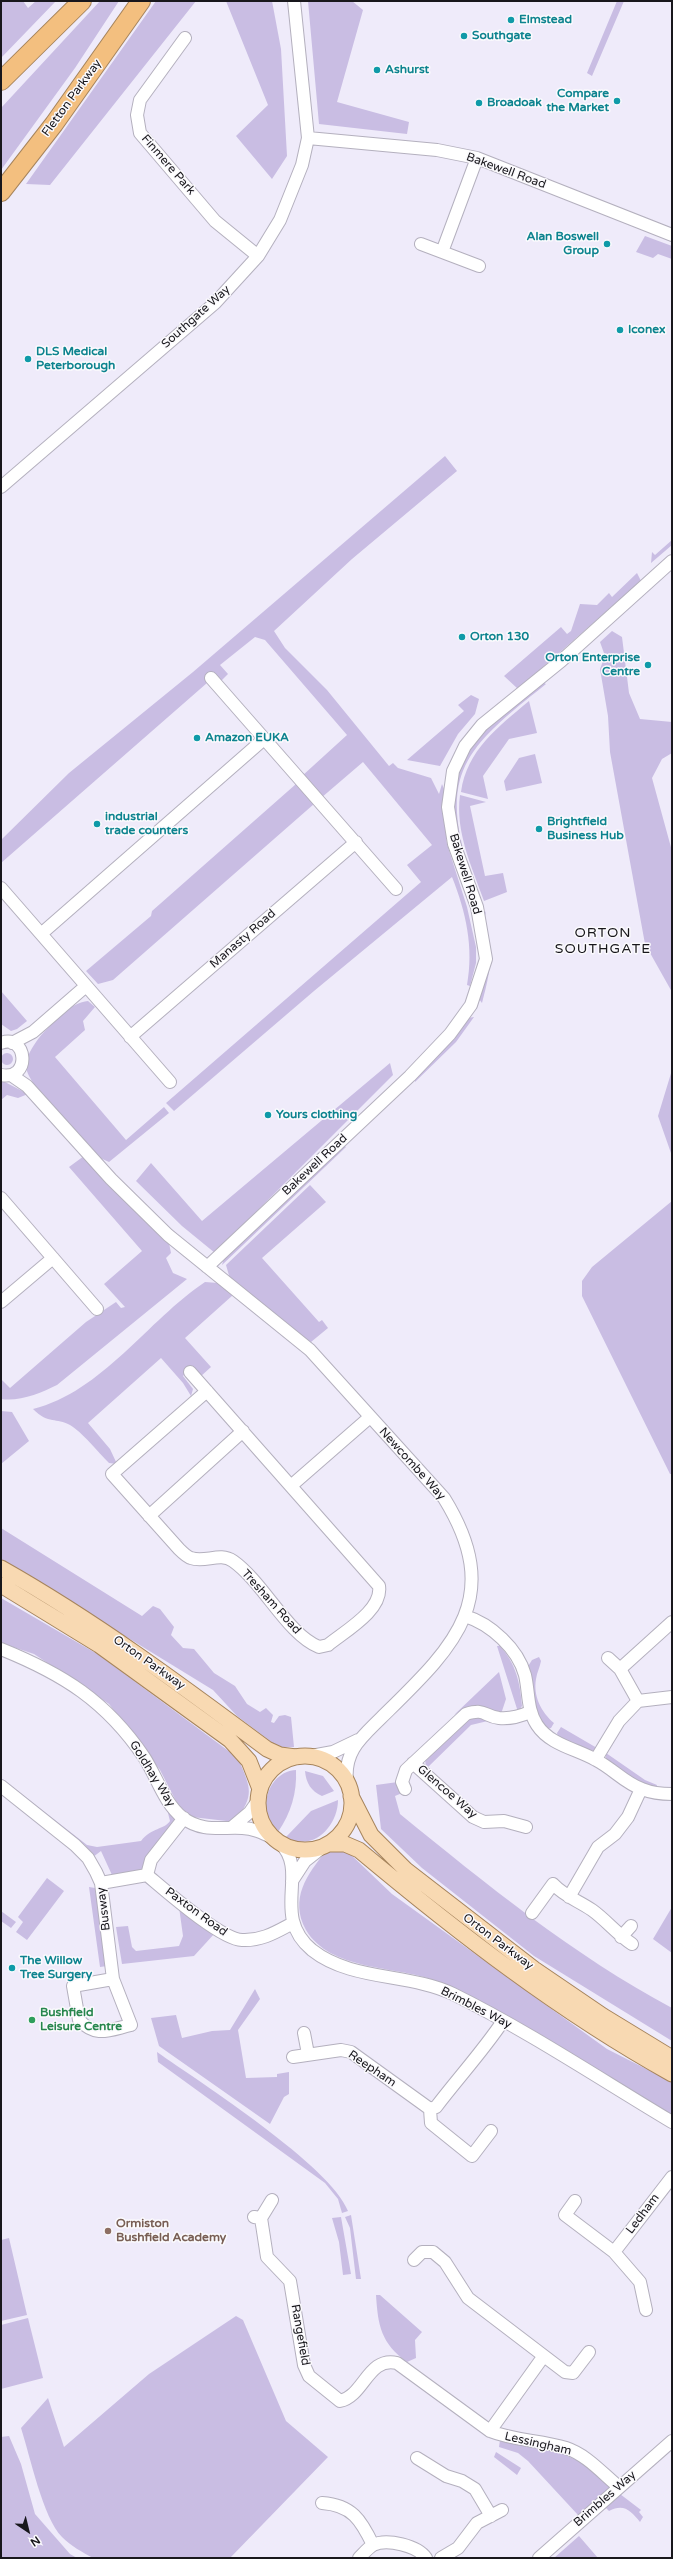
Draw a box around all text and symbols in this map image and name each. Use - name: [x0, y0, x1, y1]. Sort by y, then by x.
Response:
- place label: Elmstead: [519, 13, 572, 27]
- marker: Elmstead: [506, 15, 516, 25]
- place label: Southgate: [472, 29, 531, 43]
- marker: Southgate: [459, 31, 469, 41]
- street label: Fletton Parkway: [39, 57, 105, 139]
- place label: Ashurst: [385, 63, 429, 77]
- marker: Ashurst: [372, 65, 382, 75]
- place label: Compare the Market: [546, 87, 609, 115]
- place label: Broadoak: [487, 96, 542, 110]
- marker: Compare the Market: [612, 96, 622, 106]
- marker: Broadoak: [474, 98, 484, 108]
- street label: Finmere Park: [138, 132, 198, 198]
- street label: Bakewell Road: [464, 150, 548, 192]
- place label: Alan Boswell Group: [527, 230, 599, 258]
- marker: Alan Boswell Group: [602, 239, 612, 249]
- street label: Southgate Way: [159, 282, 233, 352]
- place label: Iconex: [628, 323, 665, 337]
- marker: Iconex: [615, 325, 625, 335]
- place label: DLS Medical Peterborough: [36, 345, 115, 373]
- marker: DLS Medical Peterborough: [23, 354, 33, 364]
- place label: Orton 130: [470, 630, 529, 644]
- marker: Orton 130: [457, 632, 467, 642]
- place label: Orton Enterprise Centre: [545, 651, 640, 679]
- marker: Orton Enterprise Centre: [643, 660, 653, 670]
- place label: Amazon EUKA: [205, 731, 289, 745]
- marker: Amazon EUKA: [192, 733, 202, 743]
- place label: industrial trade counters: [105, 810, 188, 838]
- place label: Brightfield Business Hub: [547, 815, 624, 843]
- marker: industrial trade counters: [92, 819, 102, 829]
- marker: Brightfield Business Hub: [534, 824, 544, 834]
- street label: Bakewell Road: [446, 832, 484, 916]
- street label: Manasty Road: [207, 907, 279, 971]
- district label: ORTON SOUTHGATE: [555, 925, 651, 958]
- place label: Yours clothing: [276, 1108, 357, 1122]
- marker: Yours clothing: [263, 1110, 273, 1120]
- street label: Bakewell Road: [279, 1131, 351, 1199]
- street label: Newcombe Way: [376, 1425, 448, 1503]
- street label: Tresham Road: [238, 1567, 304, 1637]
- street label: Orton Parkway: [110, 1633, 188, 1693]
- street label: Goldhay Way: [126, 1738, 178, 1810]
- street label: Glencoe Way: [414, 1762, 480, 1822]
- street label: Paxton Road: [162, 1885, 230, 1939]
- street label: Busway: [94, 1886, 114, 1932]
- street label: Orton Parkway: [460, 1911, 536, 1973]
- place label: The Willow Tree Surgery: [20, 1954, 92, 1982]
- marker: The Willow Tree Surgery: [7, 1963, 17, 1973]
- street label: Brimbles Way: [438, 1984, 514, 2032]
- place label: Bushfield Leisure Centre: [40, 2006, 122, 2034]
- marker: Bushfield Leisure Centre: [27, 2015, 37, 2025]
- street label: Reepham: [345, 2048, 399, 2090]
- street label: Ledham: [623, 2191, 663, 2237]
- place label: Ormiston Bushfield Academy: [116, 2217, 226, 2245]
- marker: Ormiston Bushfield Academy: [103, 2226, 113, 2236]
- street label: Rangefield: [288, 2303, 312, 2367]
- street label: Lessingham: [503, 2429, 573, 2459]
- street label: Brimbles Way: [571, 2468, 639, 2530]
- north arrow: [8, 2511, 48, 2551]
- text: N: [28, 2533, 43, 2549]

